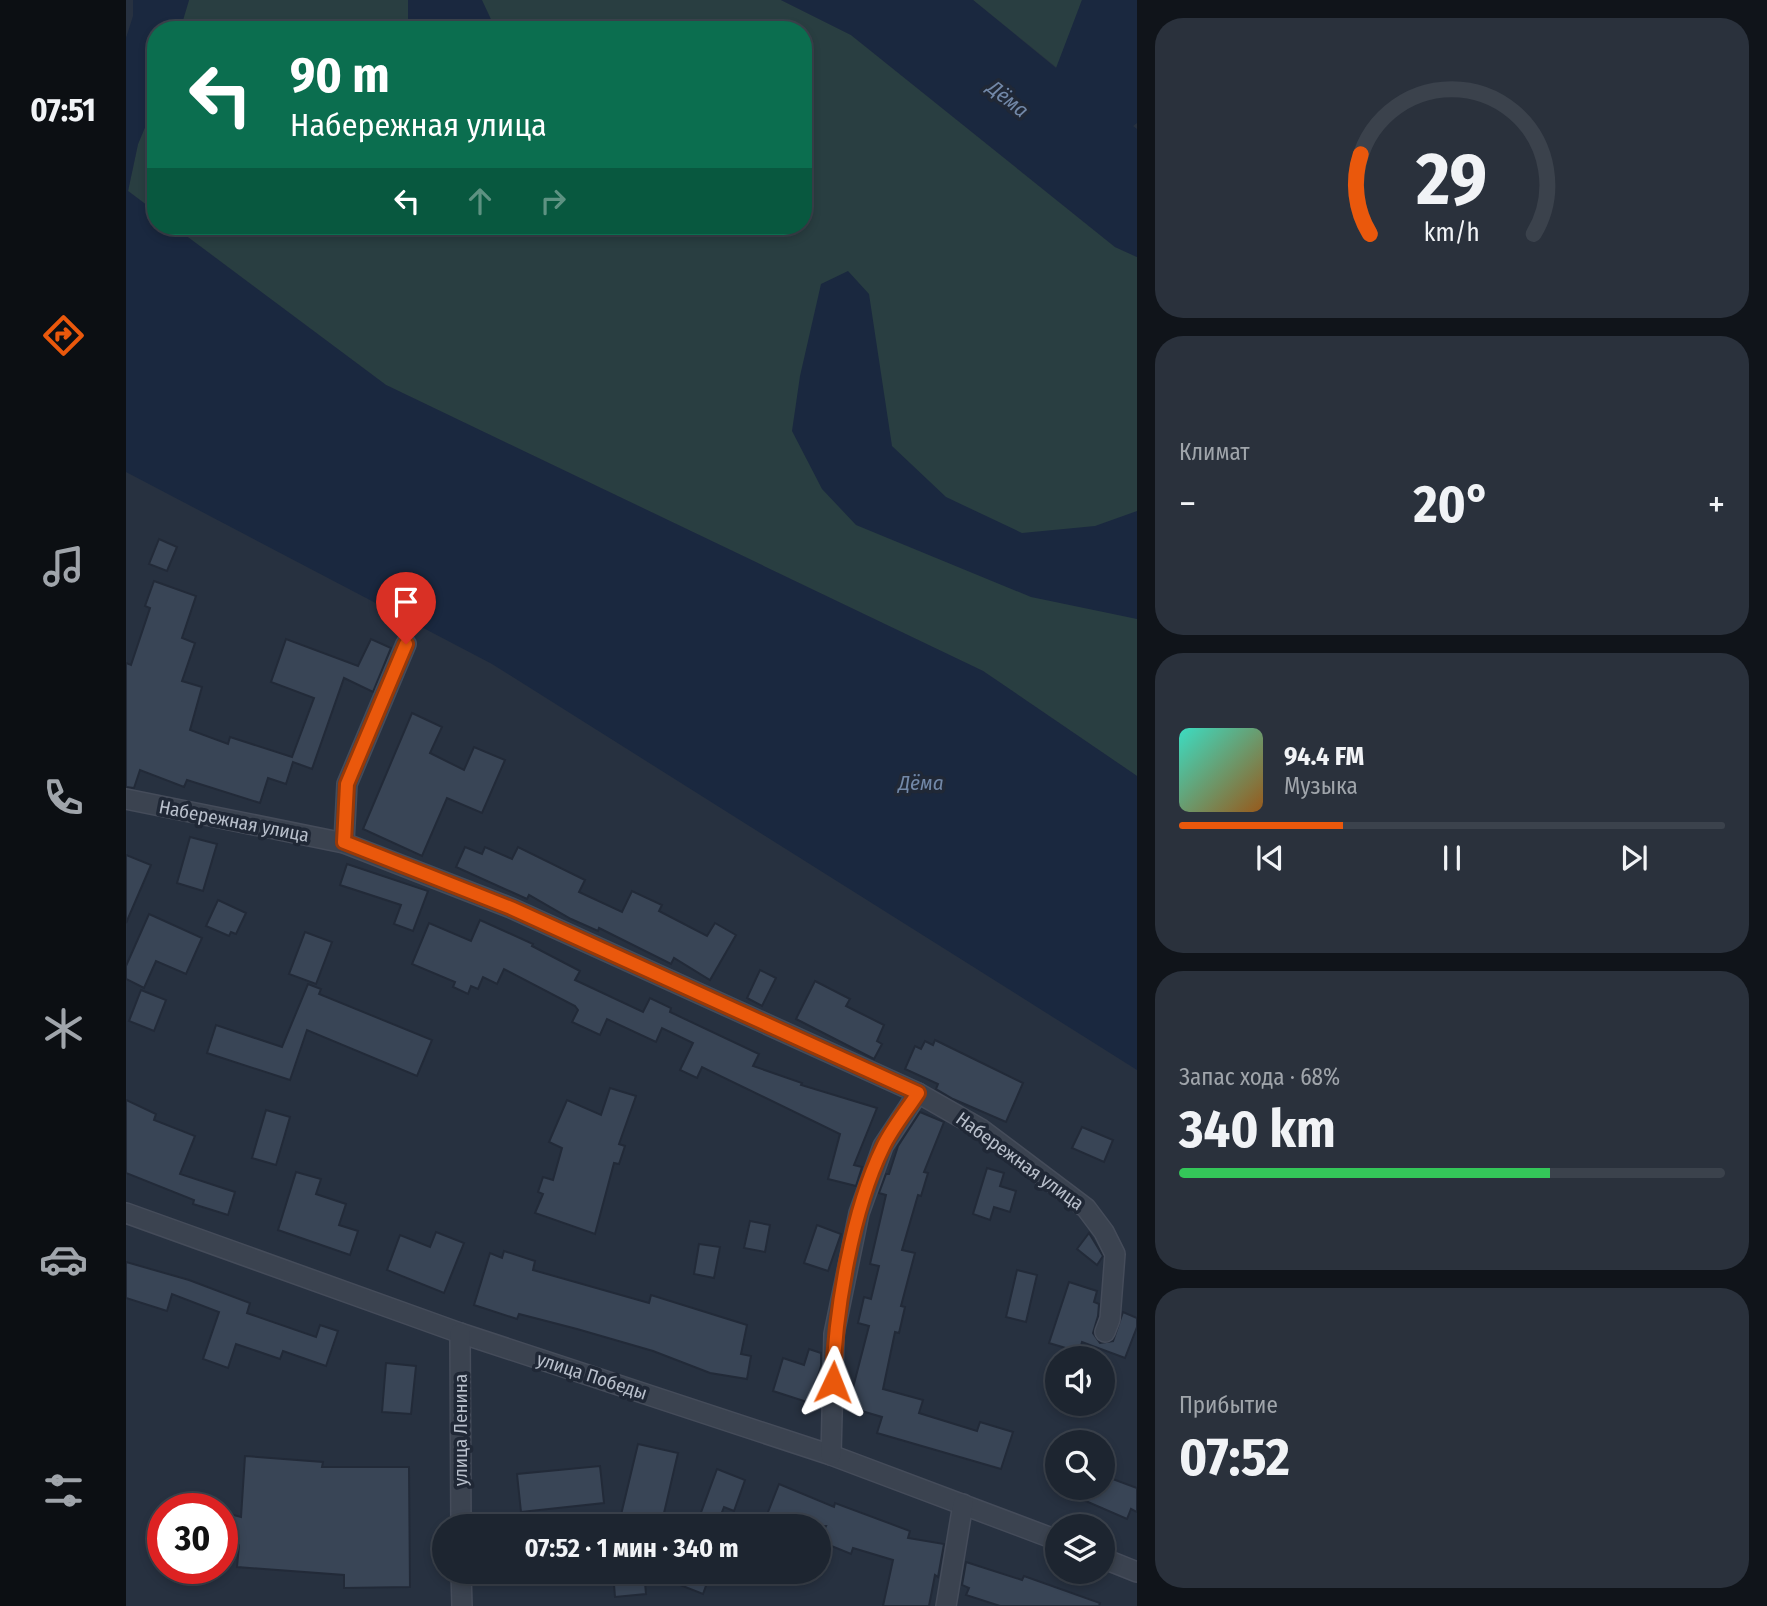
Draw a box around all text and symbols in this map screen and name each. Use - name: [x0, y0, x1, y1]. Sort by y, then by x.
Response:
- text: 90 m: [290, 46, 390, 105]
- icon: left: [175, 49, 266, 140]
- water label: Дёма: [981, 73, 1034, 123]
- text: 07:51: [30, 91, 96, 129]
- text: Набережная улица: [290, 106, 547, 144]
- text: 29: [1416, 136, 1487, 223]
- icon: left: [388, 182, 426, 220]
- icon: ahead: [461, 182, 499, 220]
- icon: right: [534, 182, 572, 220]
- text: km/h: [1424, 218, 1480, 248]
- icon: directions: [39, 311, 88, 360]
- text: Климат: [1179, 438, 1250, 466]
- text: 20°: [1414, 473, 1490, 536]
- text: −: [1179, 481, 1196, 527]
- text: +: [1708, 481, 1725, 527]
- icon: music: [39, 542, 88, 591]
- pin: [376, 572, 436, 644]
- icon: arrive: [387, 583, 425, 621]
- text: 94.4 FM: [1284, 741, 1364, 772]
- water label: Дёма: [896, 770, 944, 796]
- text: Музыка: [1284, 772, 1358, 800]
- icon: phone: [39, 773, 88, 822]
- street label: Набережная улица: [157, 795, 311, 847]
- icon: previous: [1251, 839, 1289, 877]
- icon: pause: [1433, 839, 1471, 877]
- icon: next: [1615, 839, 1653, 877]
- icon: climate: [39, 1004, 88, 1053]
- text: Запас хода · 68%: [1179, 1063, 1340, 1091]
- text: 340 km: [1179, 1098, 1336, 1161]
- street label: Набережная улица: [952, 1107, 1088, 1215]
- icon: car: [39, 1235, 88, 1284]
- position arrow: [796, 1345, 870, 1419]
- map controls: [1045, 1346, 1115, 1584]
- button: sound: [1045, 1346, 1115, 1416]
- street label: улица Победы: [534, 1347, 650, 1405]
- street label: улица Ленина: [449, 1374, 472, 1486]
- text: Прибытие: [1179, 1391, 1278, 1419]
- text: 07:52: [1179, 1426, 1290, 1489]
- button: search: [1045, 1430, 1115, 1500]
- icon: filters: [39, 1466, 88, 1515]
- speed limit sign: 30: [147, 1493, 238, 1584]
- button: layers: [1045, 1514, 1115, 1584]
- text: 07:52 · 1 мин · 340 m: [524, 1533, 739, 1564]

